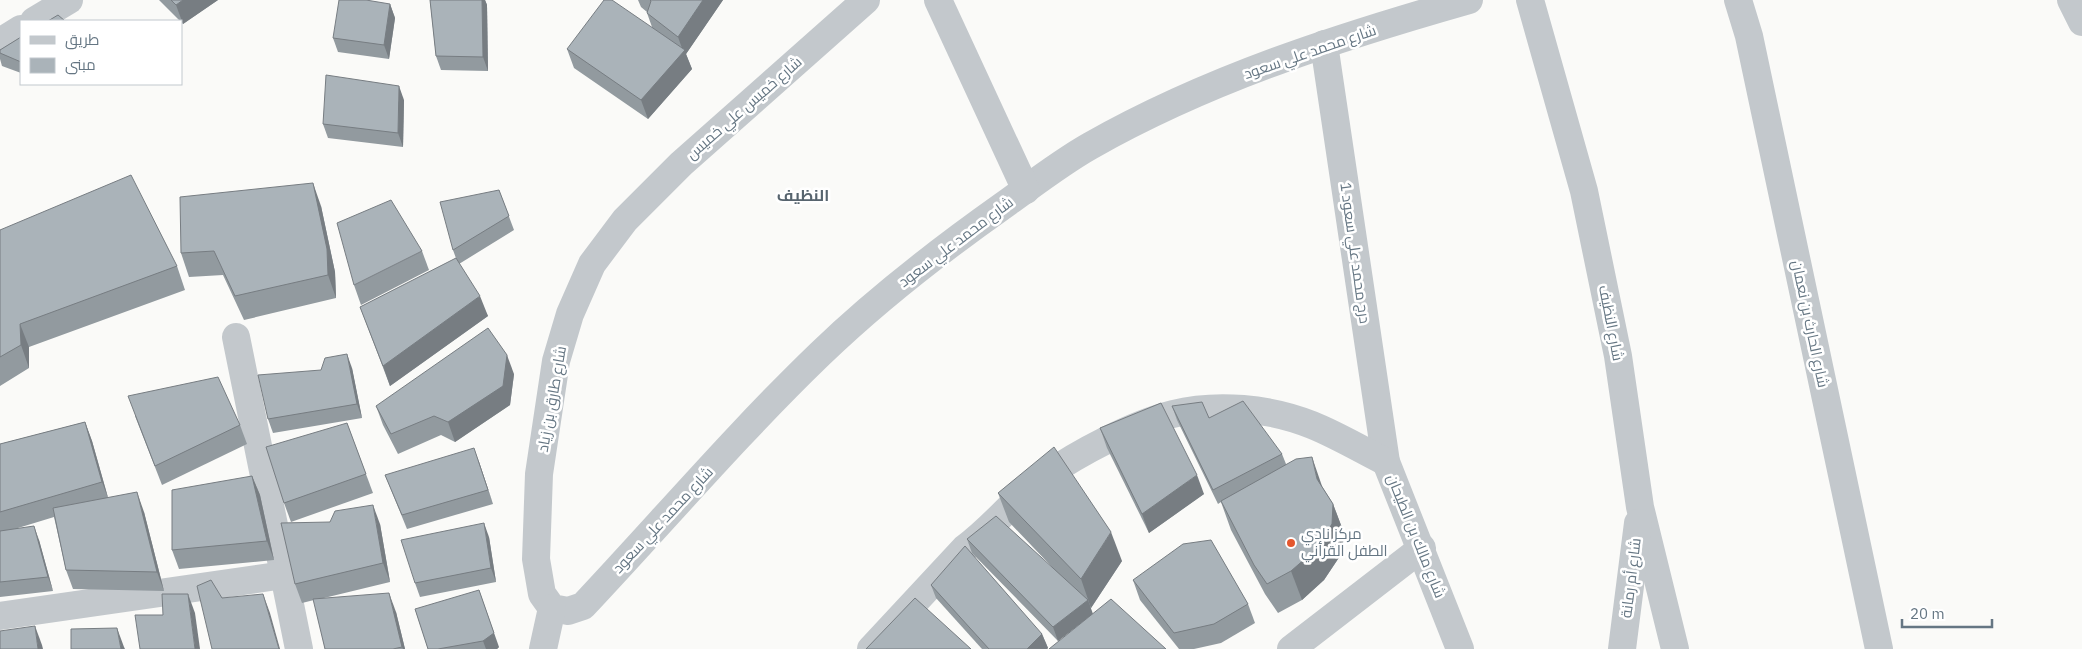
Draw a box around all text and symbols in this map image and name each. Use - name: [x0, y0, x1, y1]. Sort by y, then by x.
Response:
- legend: [20, 20, 182, 85]
- street label: شارع محمد علي سعود: [1241, 20, 1380, 86]
- text: طريق: [65, 30, 99, 50]
- street label: شارع خميس علي خميس: [682, 52, 808, 165]
- text: مبنى: [65, 55, 96, 75]
- street label: درج محمد علي سعود 1: [1333, 181, 1375, 325]
- district label: النظيف: [777, 185, 829, 205]
- street label: شارع محمد علي سعود: [894, 192, 1019, 293]
- street label: شارع الحارث بن نعمان: [1786, 258, 1833, 390]
- street label: شارع النظيف: [1593, 283, 1628, 363]
- street label: شارع طارق بن زياد: [533, 344, 572, 454]
- street label: شارع محمد علي سعود: [608, 462, 719, 579]
- street label: شارع مالك بن الطيحان: [1381, 471, 1450, 601]
- place label: مركز نادي الطفل القرأني: [1301, 524, 1388, 563]
- marker: مركز نادي الطفل القرأني: [1285, 537, 1297, 549]
- street label: شارع أم رمانة: [1616, 537, 1647, 619]
- scale bar: [1902, 596, 1992, 628]
- text: 20 m: [1910, 604, 1945, 623]

